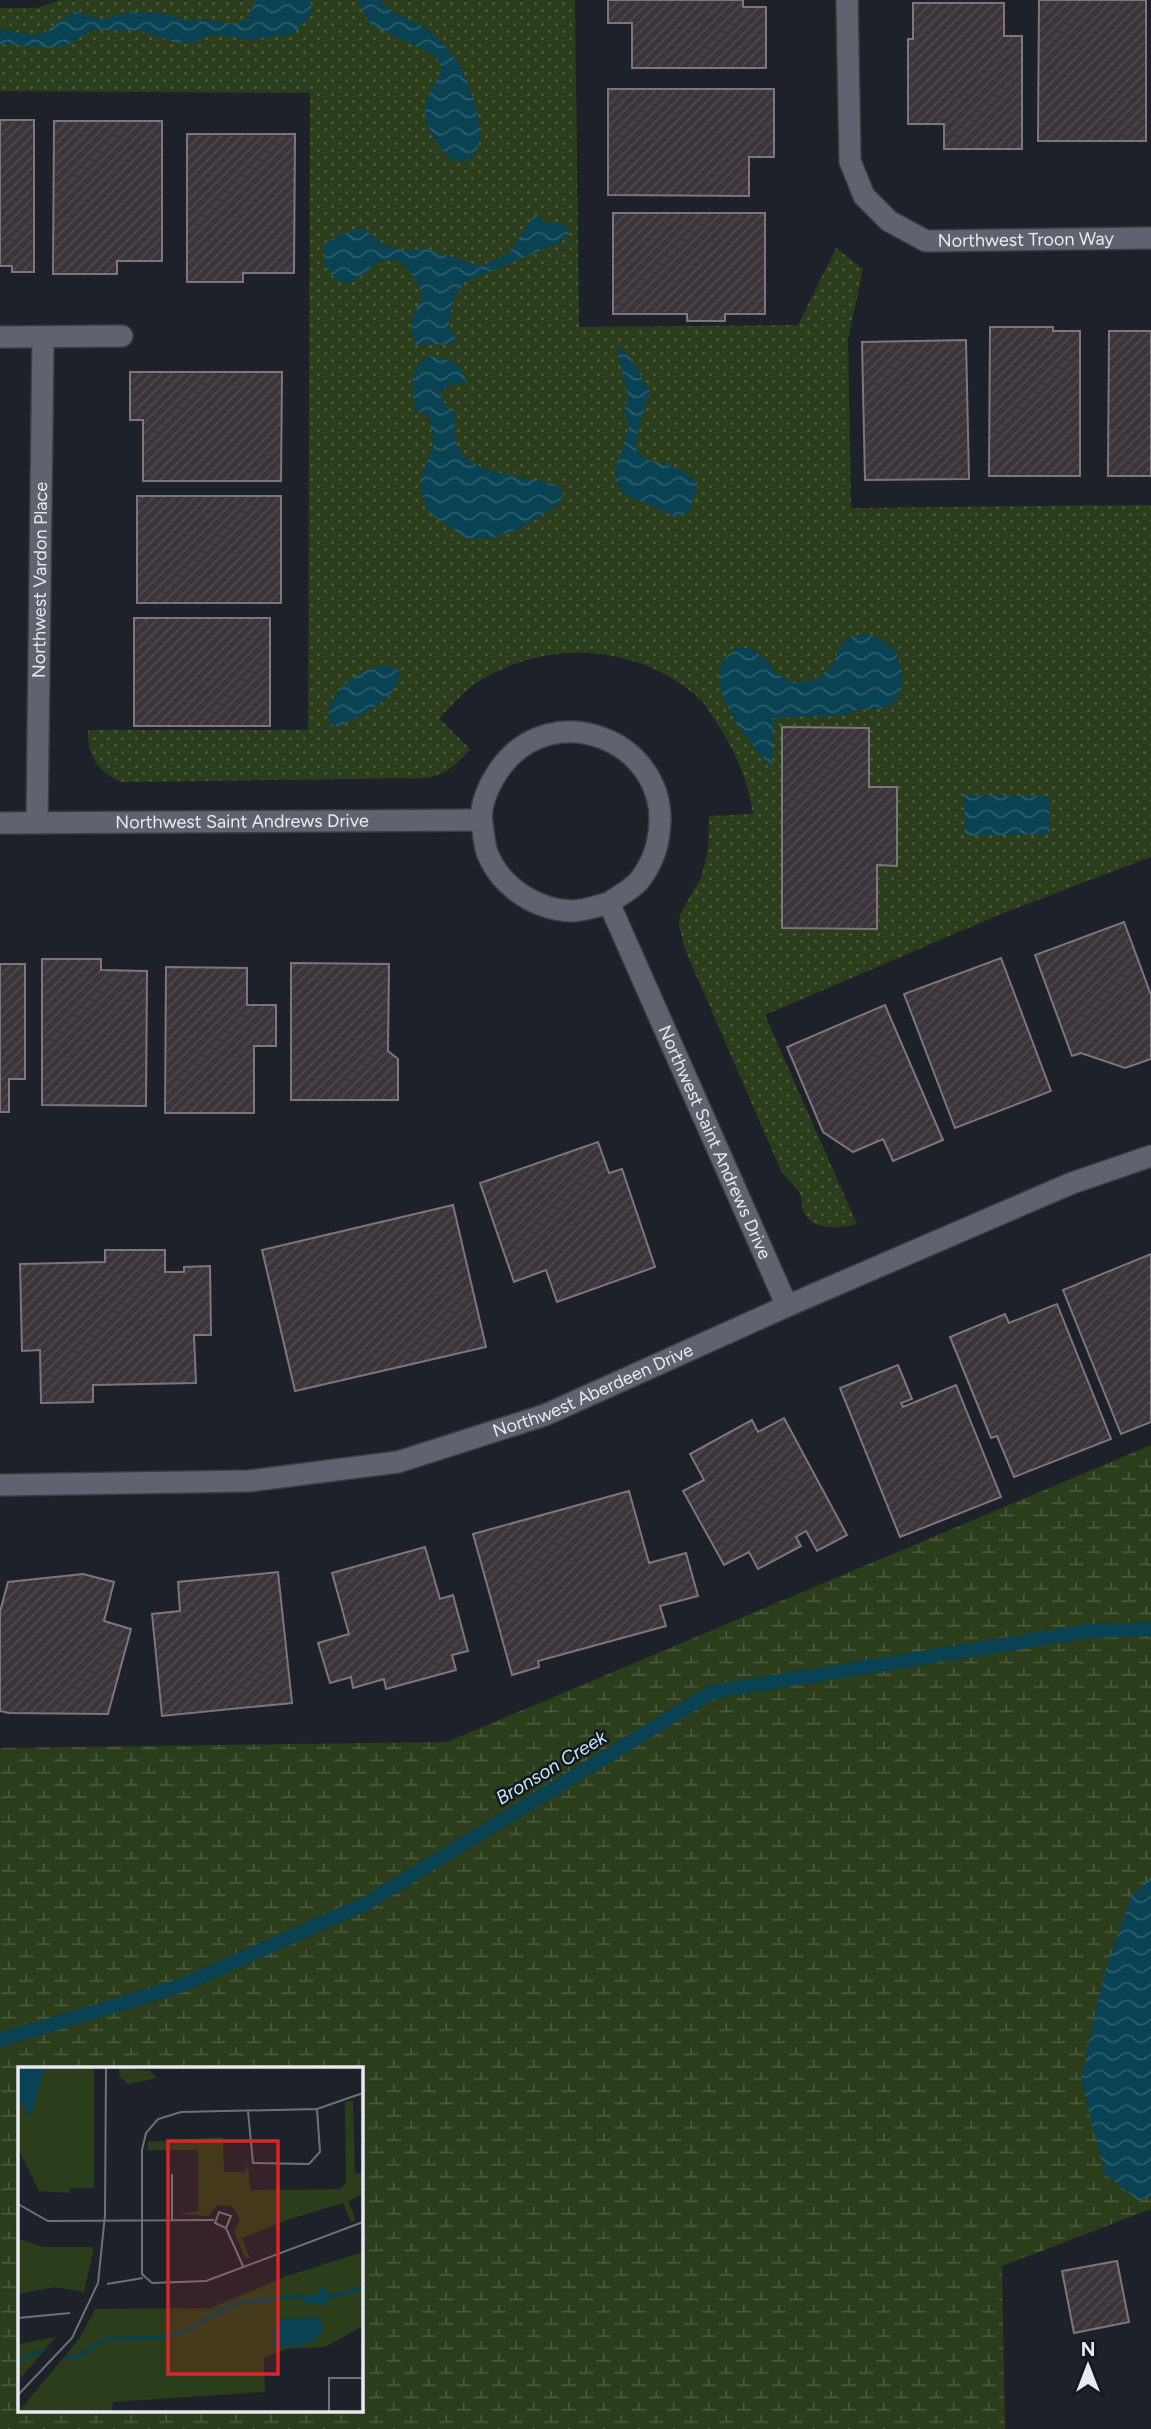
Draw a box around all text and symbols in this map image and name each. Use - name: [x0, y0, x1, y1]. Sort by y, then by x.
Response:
- street label: Northwest Troon Way: [938, 227, 1115, 252]
- street label: Northwest Vardon Place: [28, 482, 52, 678]
- street label: Northwest Saint Andrews Drive: [115, 810, 369, 833]
- street label: Northwest Saint Andrews Drive: [653, 1022, 776, 1263]
- street label: Northwest Aberdeen Drive: [490, 1339, 697, 1442]
- water label: Bronson Creek: [492, 1725, 611, 1810]
- inset map: [18, 2067, 362, 2412]
- north arrow: [1053, 2331, 1123, 2401]
- text: N: [1081, 2338, 1095, 2361]

